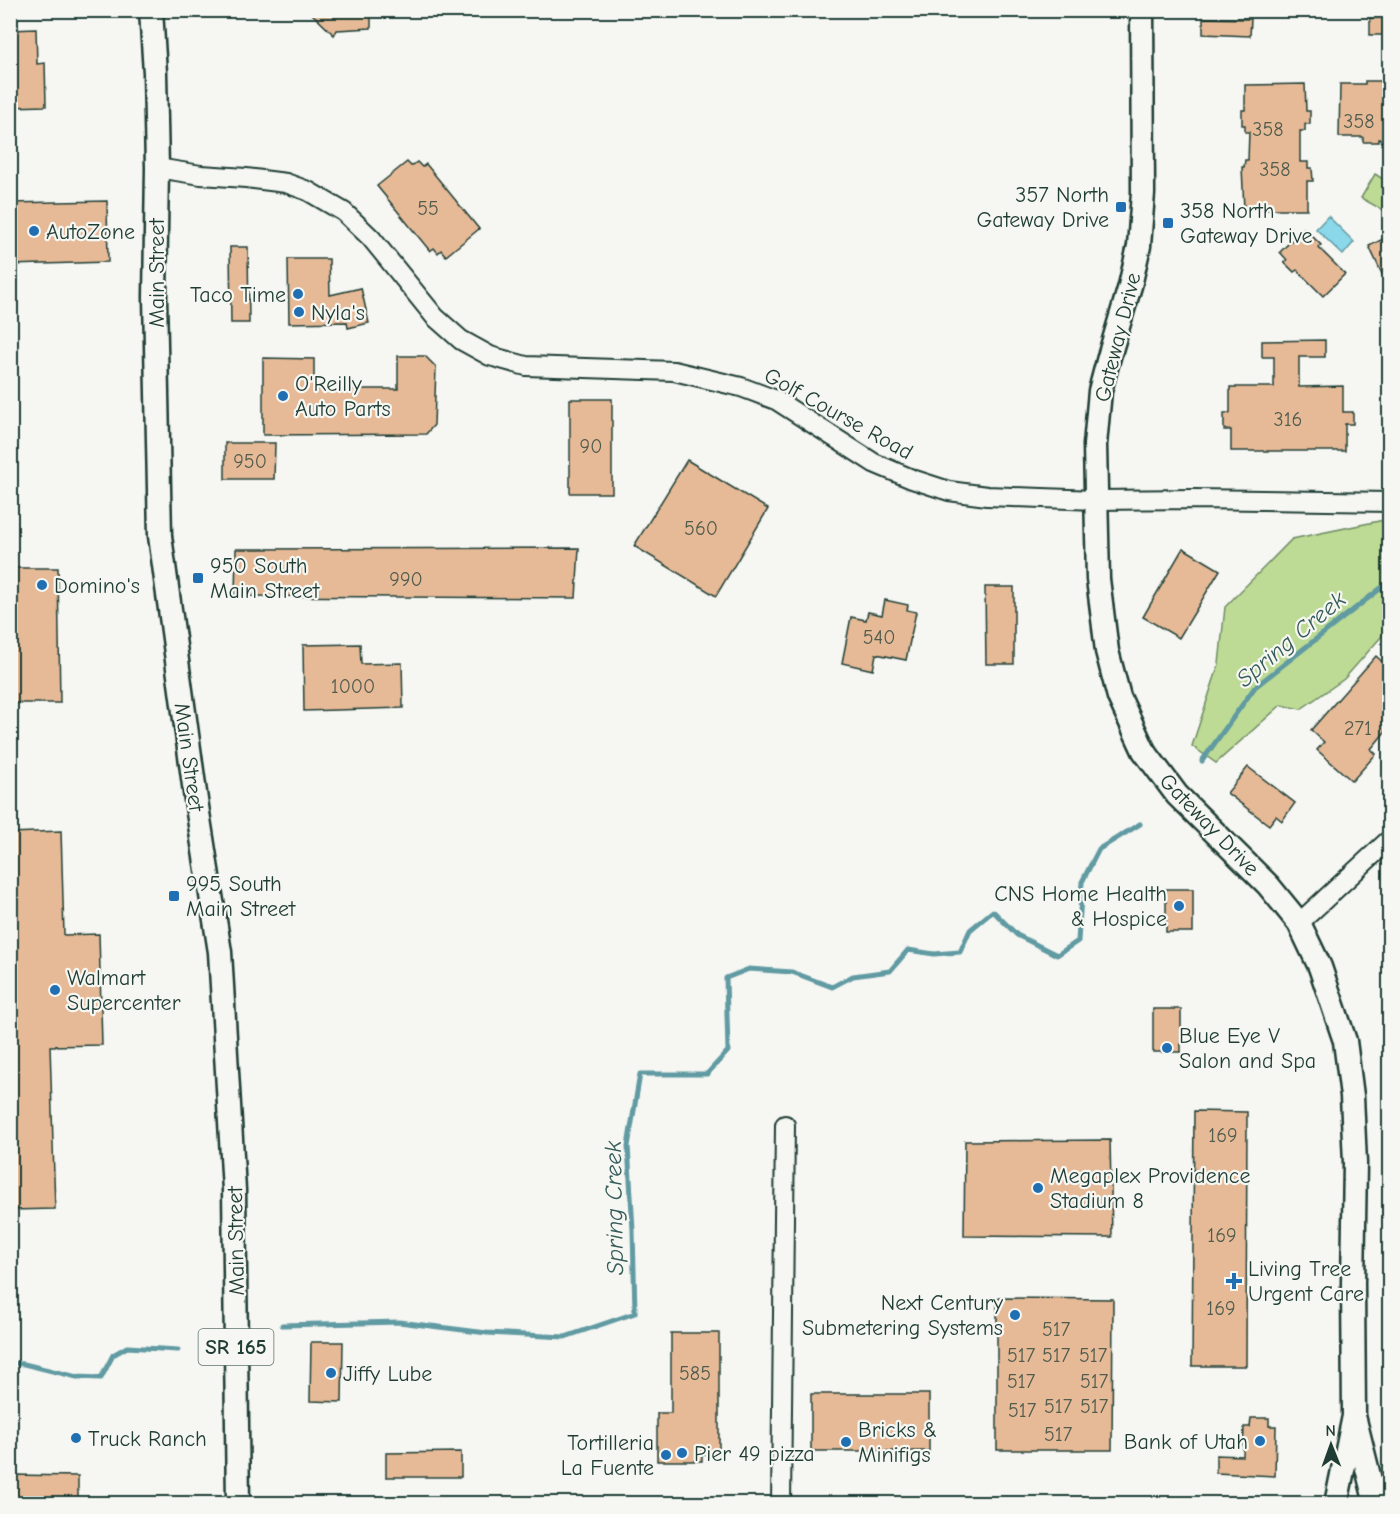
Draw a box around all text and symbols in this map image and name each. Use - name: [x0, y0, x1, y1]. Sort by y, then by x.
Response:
- house number: 358: [1343, 110, 1375, 133]
- house number: 358: [1252, 118, 1284, 141]
- house number: 358: [1259, 158, 1291, 181]
- place label: 357 North Gateway Drive: [977, 182, 1109, 233]
- house number: 55: [417, 197, 439, 220]
- place label: 358 North Gateway Drive: [1180, 198, 1312, 249]
- marker: 357 North Gateway Drive: [1114, 200, 1128, 214]
- marker: 358 North Gateway Drive: [1161, 216, 1175, 230]
- street label: Main Street: [144, 218, 170, 328]
- place label: AutoZone: [46, 219, 135, 245]
- marker: AutoZone: [27, 224, 41, 238]
- street label: Gateway Drive: [1089, 270, 1147, 405]
- place label: Taco Time: [190, 282, 286, 308]
- marker: Taco Time: [291, 287, 305, 301]
- place label: Nyla's: [311, 300, 365, 326]
- marker: Nyla's: [292, 305, 306, 319]
- street label: Golf Course Road: [760, 362, 917, 465]
- place label: O'Reilly Auto Parts: [295, 371, 391, 422]
- marker: O'Reilly Auto Parts: [276, 389, 290, 403]
- house number: 316: [1274, 408, 1302, 431]
- house number: 90: [580, 435, 602, 458]
- house number: 950: [233, 450, 267, 473]
- house number: 560: [684, 517, 718, 540]
- place label: 950 South Main Street: [210, 553, 320, 604]
- house number: 990: [389, 568, 423, 591]
- marker: 950 South Main Street: [191, 571, 205, 585]
- place label: Domino's: [54, 573, 140, 599]
- marker: Domino's: [35, 578, 49, 592]
- water label: Spring Creek: [1231, 585, 1352, 693]
- house number: 540: [863, 626, 895, 649]
- house number: 1000: [331, 675, 375, 698]
- street label: Main Street: [169, 701, 210, 814]
- house number: 271: [1344, 717, 1372, 740]
- street label: Gateway Drive: [1154, 768, 1265, 881]
- place label: 995 South Main Street: [186, 871, 296, 922]
- place label: CNS Home Health & Hospice: [994, 881, 1167, 932]
- marker: 995 South Main Street: [167, 889, 181, 903]
- marker: CNS Home Health & Hospice: [1172, 899, 1186, 913]
- place label: Walmart Supercenter: [67, 965, 181, 1016]
- marker: Walmart Supercenter: [48, 983, 62, 997]
- place label: Blue Eye V Salon and Spa: [1179, 1023, 1316, 1074]
- marker: Blue Eye V Salon and Spa: [1160, 1041, 1174, 1055]
- house number: 169: [1208, 1124, 1238, 1147]
- water label: Spring Creek: [599, 1140, 629, 1275]
- place label: Megaplex Providence Stadium 8: [1050, 1163, 1251, 1214]
- marker: Megaplex Providence Stadium 8: [1031, 1181, 1045, 1195]
- street label: Main Street: [222, 1185, 250, 1296]
- house number: 169: [1207, 1224, 1237, 1247]
- place label: Living Tree Urgent Care: [1248, 1256, 1364, 1307]
- marker: Living Tree Urgent Care: [1225, 1272, 1243, 1290]
- place label: Next Century Submetering Systems: [802, 1290, 1003, 1341]
- house number: 169: [1206, 1297, 1236, 1320]
- marker: Next Century Submetering Systems: [1008, 1308, 1022, 1322]
- house number: 517: [1042, 1318, 1071, 1341]
- road number: SR 165: [198, 1329, 274, 1365]
- house number: 517: [1007, 1344, 1036, 1367]
- house number: 517: [1042, 1344, 1071, 1367]
- house number: 517: [1079, 1344, 1108, 1367]
- place label: Jiffy Lube: [343, 1361, 432, 1387]
- house number: 585: [679, 1362, 711, 1385]
- marker: Jiffy Lube: [324, 1366, 338, 1380]
- house number: 517: [1007, 1370, 1036, 1393]
- house number: 517: [1080, 1370, 1109, 1393]
- house number: 517: [1044, 1395, 1073, 1418]
- house number: 517: [1080, 1395, 1109, 1418]
- house number: 517: [1008, 1399, 1037, 1422]
- north arrow: [1301, 1415, 1361, 1475]
- place label: Bricks & Minifigs: [858, 1417, 937, 1468]
- text: N: [1325, 1422, 1336, 1440]
- house number: 517: [1044, 1423, 1073, 1446]
- place label: Truck Ranch: [88, 1426, 207, 1452]
- place label: Bank of Utah: [1124, 1429, 1248, 1455]
- place label: Tortilleria La Fuente: [561, 1430, 654, 1481]
- marker: Truck Ranch: [69, 1431, 83, 1445]
- marker: Bank of Utah: [1253, 1434, 1267, 1448]
- marker: Bricks & Minifigs: [839, 1435, 853, 1449]
- place label: Pier 49 pizza: [694, 1441, 815, 1467]
- marker: Pier 49 pizza: [675, 1446, 689, 1460]
- marker: Tortilleria La Fuente: [659, 1448, 673, 1462]

